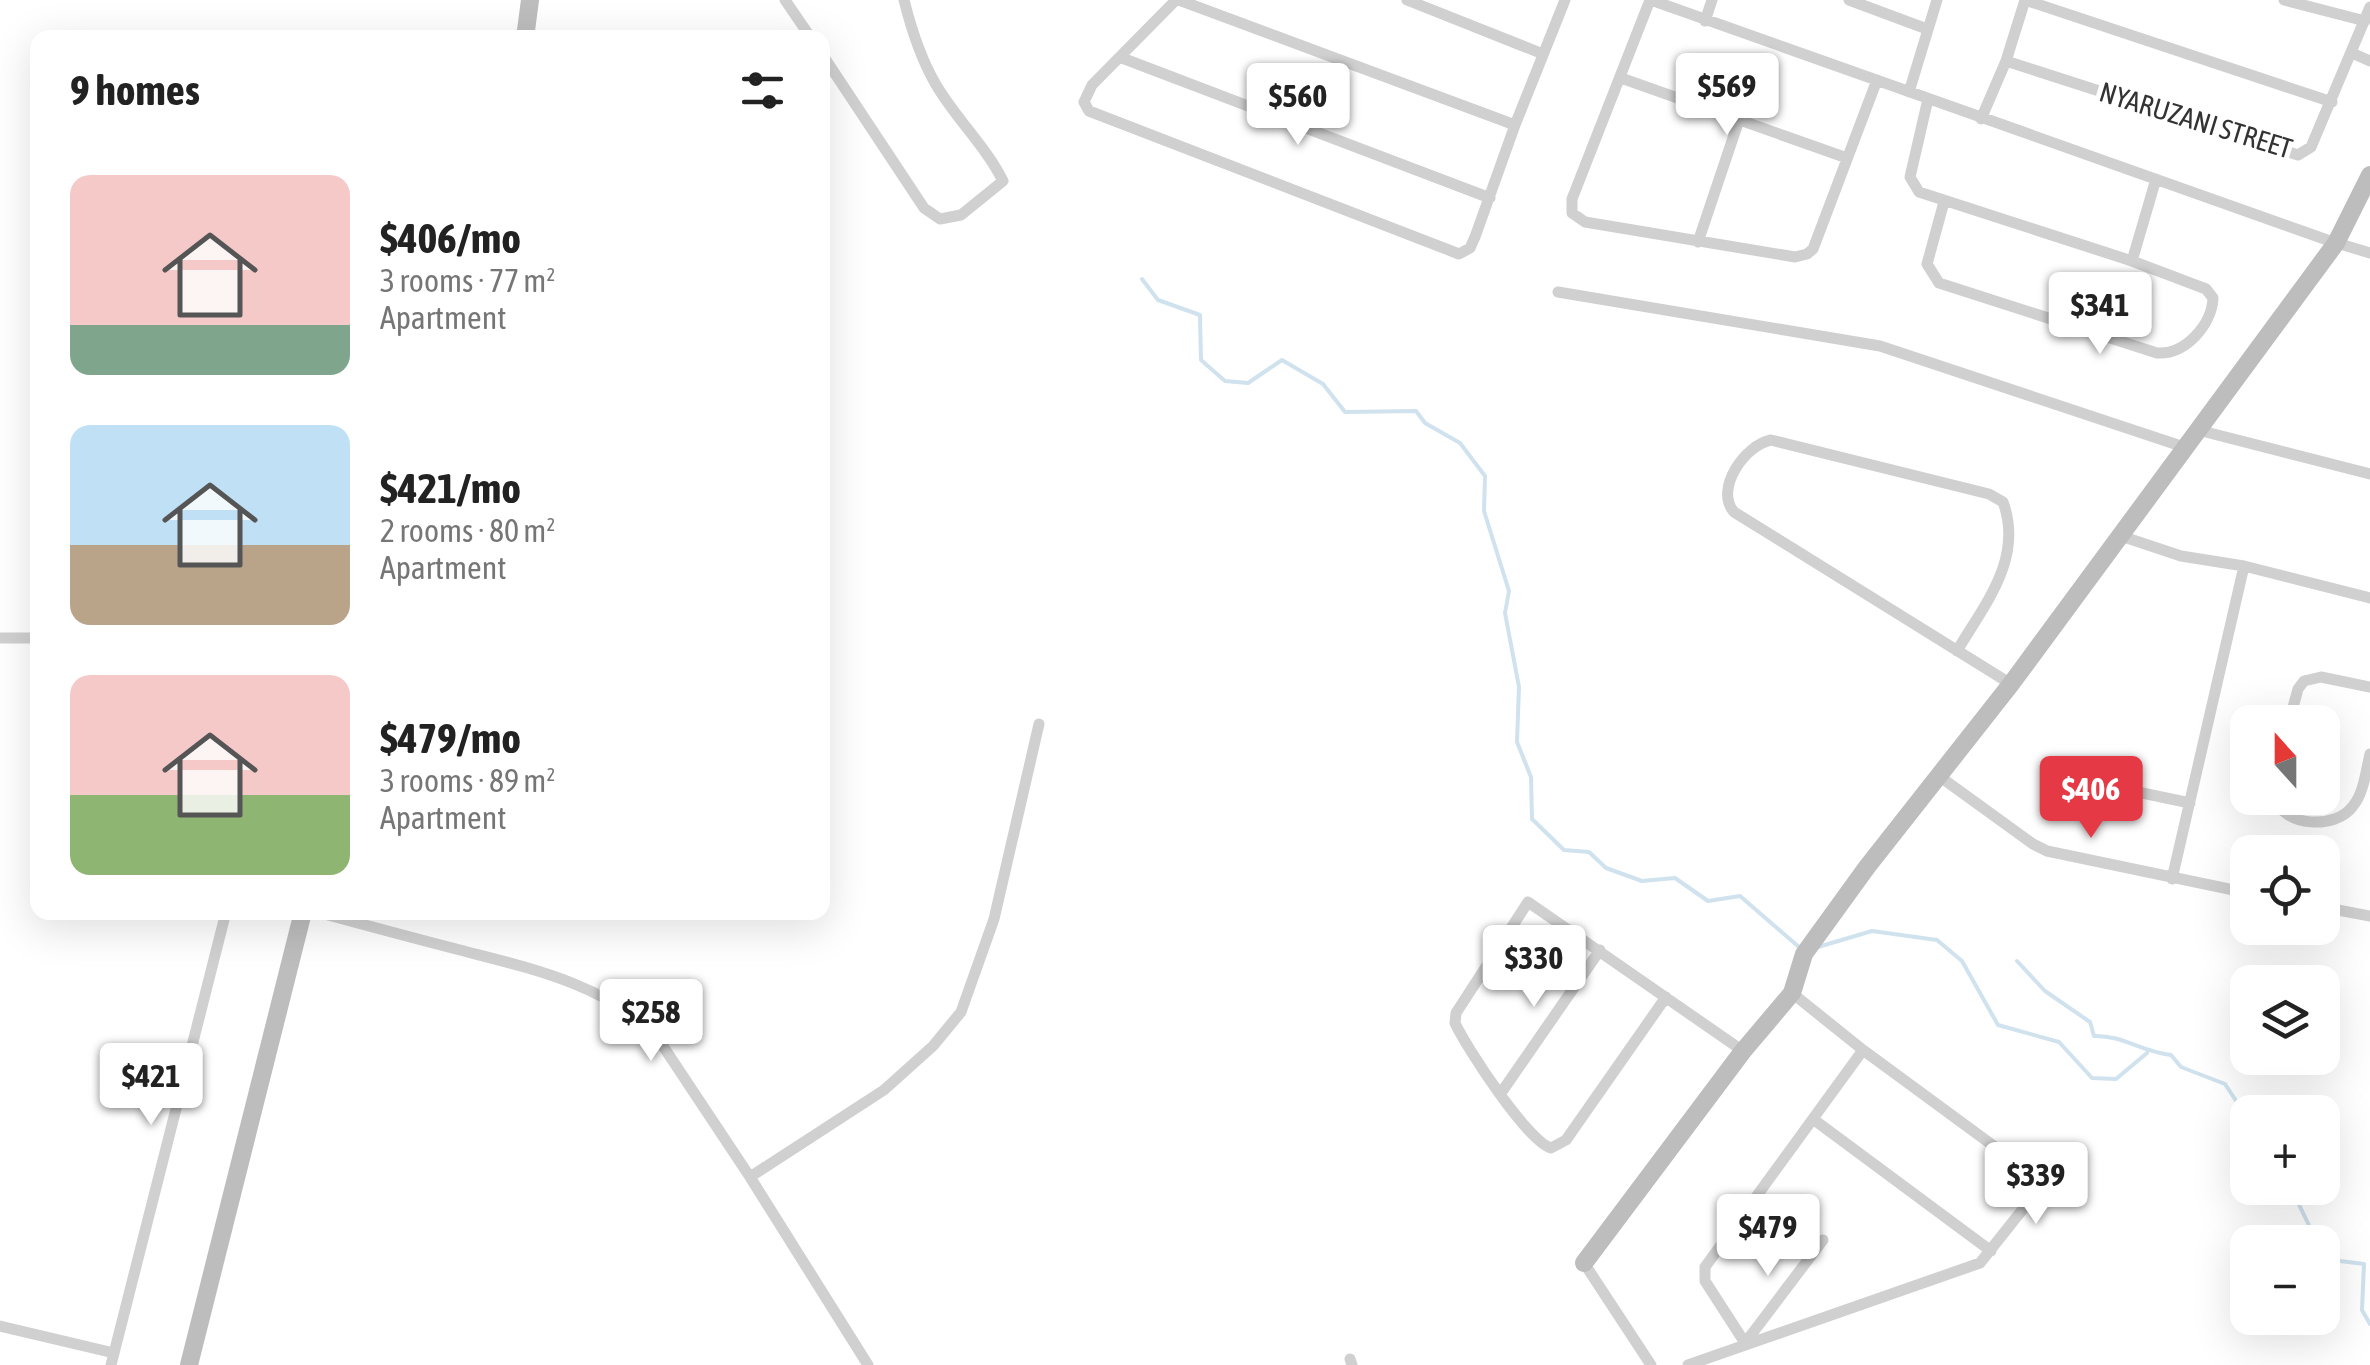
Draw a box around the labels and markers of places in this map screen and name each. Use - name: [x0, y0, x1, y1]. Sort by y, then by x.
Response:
- pin: $569: [1668, 53, 1786, 138]
- pin: $560: [1239, 63, 1357, 148]
- pin: $341: [2041, 272, 2159, 357]
- pin: $406: [2032, 756, 2150, 841]
- pin: $330: [1475, 925, 1593, 1010]
- pin: $258: [592, 979, 710, 1064]
- pin: $421: [92, 1043, 210, 1128]
- pin: $339: [1977, 1142, 2095, 1227]
- pin: $479: [1709, 1194, 1827, 1279]

